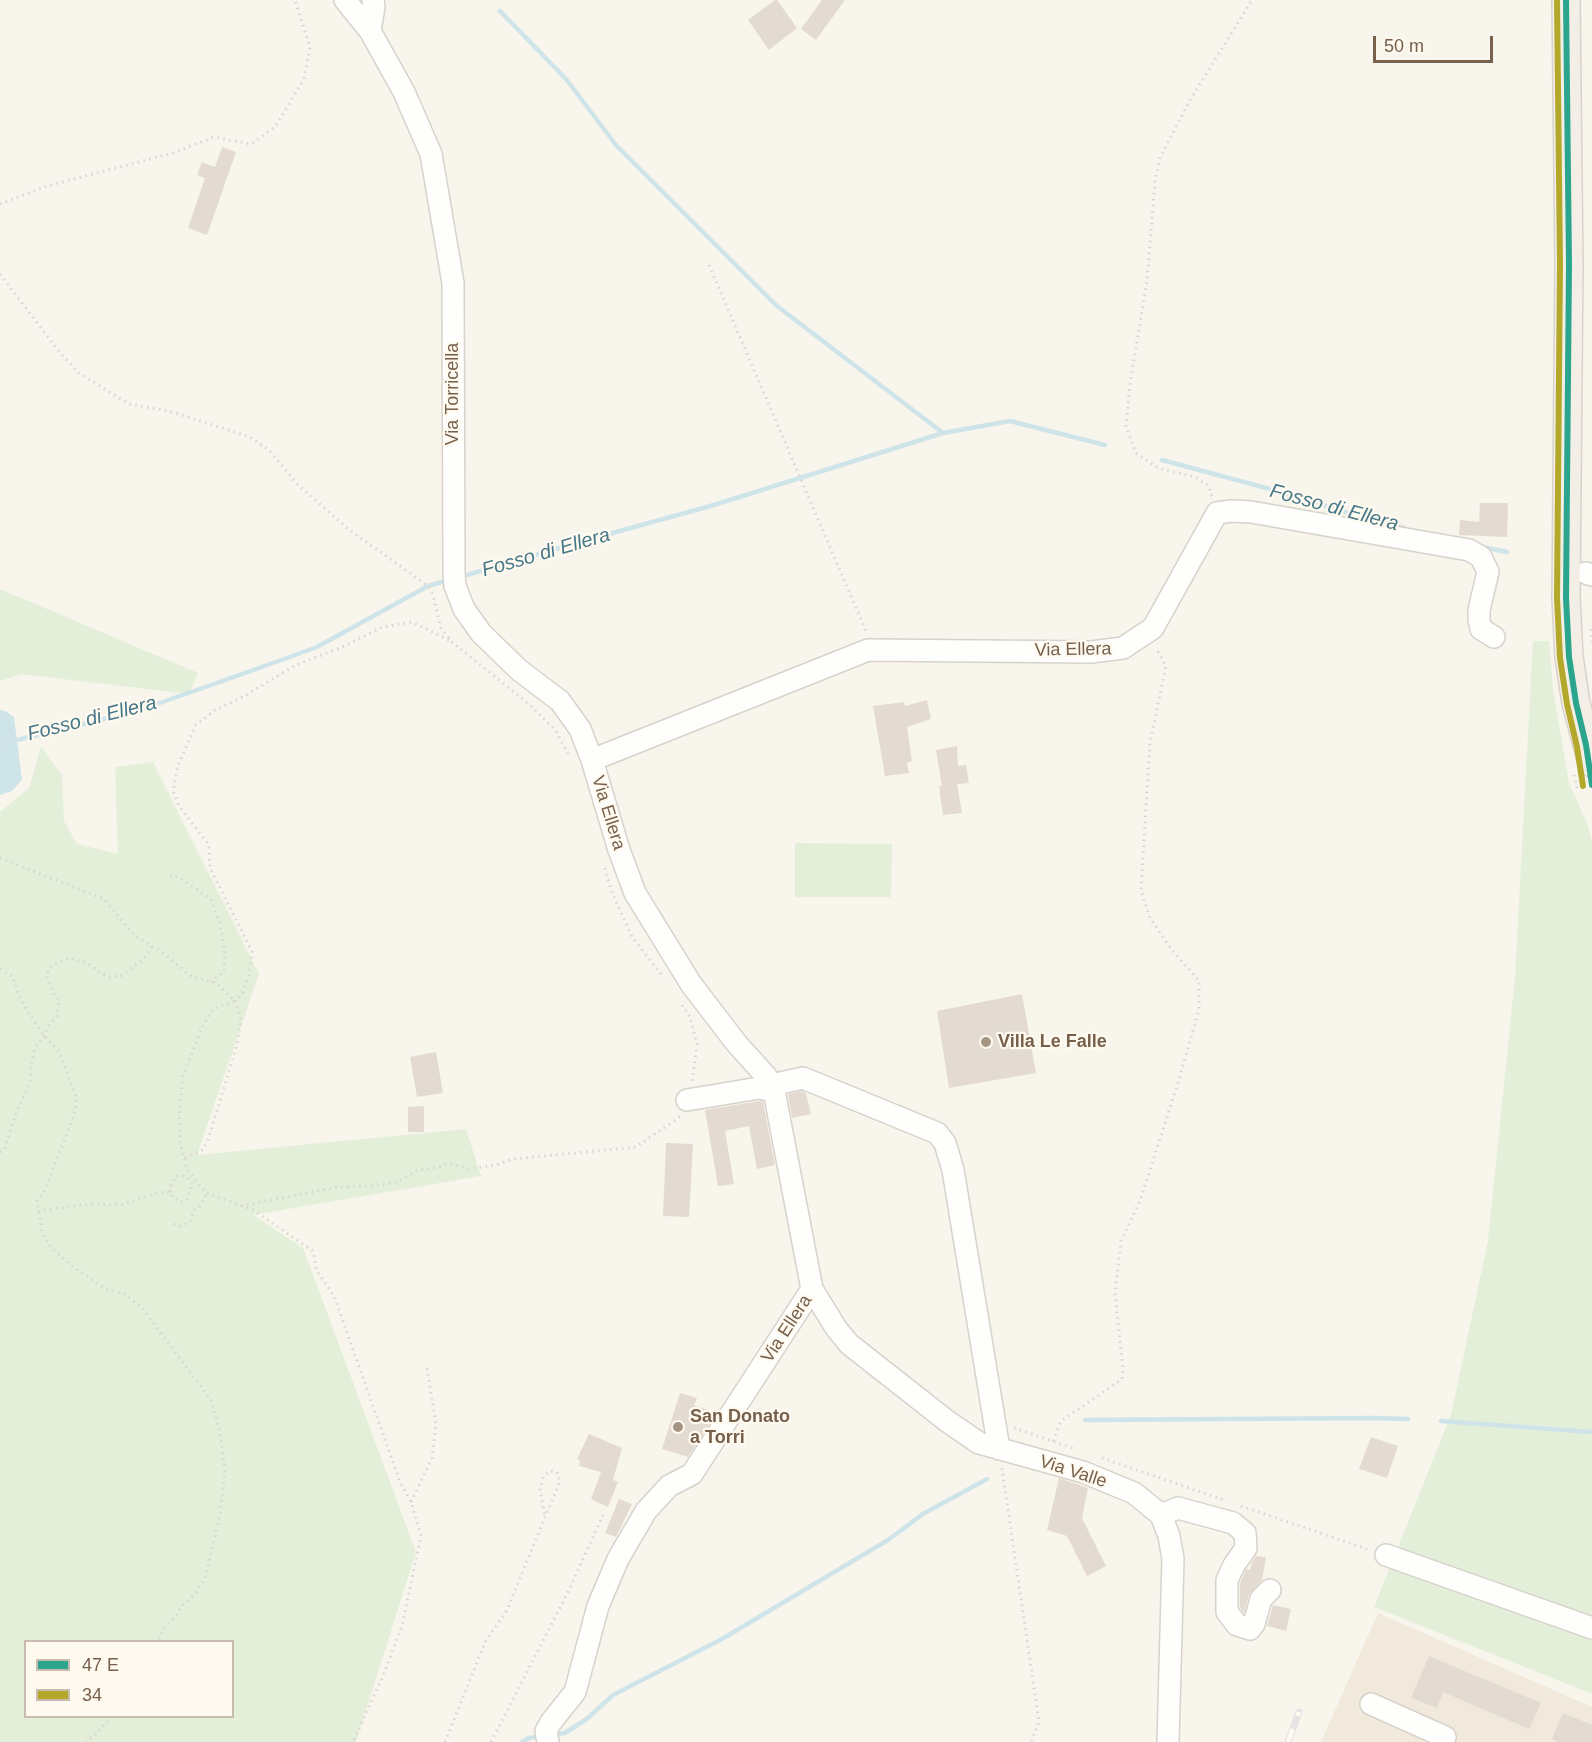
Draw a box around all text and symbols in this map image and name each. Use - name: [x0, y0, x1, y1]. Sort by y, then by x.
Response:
- scale bar: [1376, 24, 1496, 62]
- text: 50 m: [1384, 36, 1424, 56]
- street label: Via Torricella: [442, 343, 464, 445]
- water label: Fosso di Ellera: [1267, 479, 1401, 537]
- water label: Fosso di Ellera: [479, 523, 613, 583]
- street label: Via Ellera: [1034, 639, 1112, 661]
- water label: Fosso di Ellera: [25, 691, 159, 747]
- street label: Via Ellera: [586, 773, 630, 853]
- place label: Villa Le Falle: [998, 1031, 1107, 1053]
- marker: Villa Le Falle: [979, 1035, 993, 1049]
- street label: Via Ellera: [757, 1291, 817, 1367]
- place label: San Donato a Torri: [690, 1406, 790, 1448]
- marker: San Donato a Torri: [671, 1420, 685, 1434]
- street label: Via Valle: [1037, 1451, 1109, 1493]
- legend: [24, 1640, 234, 1718]
- text: 47 E: [82, 1655, 119, 1675]
- text: 34: [82, 1685, 102, 1705]

